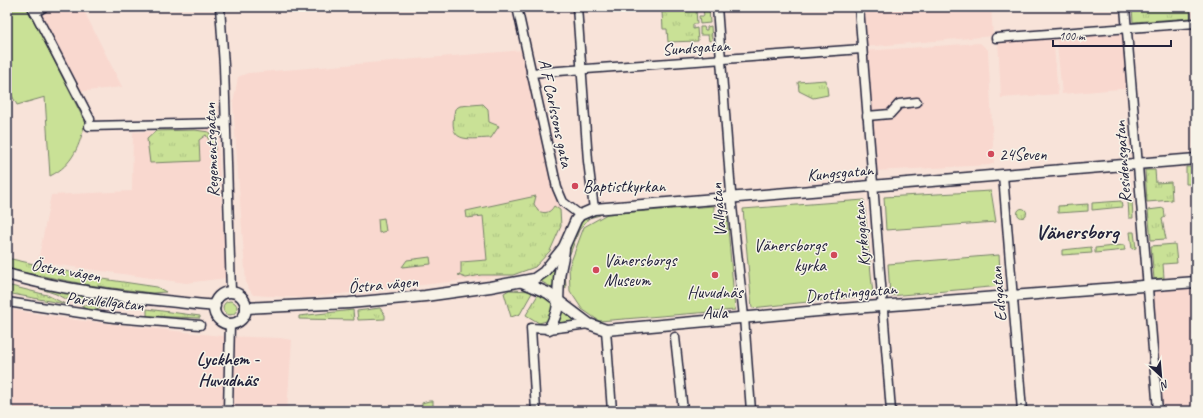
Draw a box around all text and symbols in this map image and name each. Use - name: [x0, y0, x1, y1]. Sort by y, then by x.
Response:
- scale bar: [1053, 22, 1171, 48]
- text: 100 m: [1059, 28, 1086, 44]
- street label: Sundsgatan: [662, 35, 732, 60]
- street label: A F Carlssons gata: [534, 57, 578, 171]
- street label: Regementsgatan: [199, 102, 224, 198]
- street label: Residensgatan: [1109, 119, 1136, 204]
- place label: 24Seven: [999, 144, 1047, 165]
- marker: 24Seven: [986, 149, 996, 159]
- street label: Kungsgatan: [806, 159, 875, 186]
- place label: Baptistkyrkan: [583, 176, 667, 197]
- marker: Baptistkyrkan: [570, 181, 580, 191]
- street label: Vallgatan: [706, 182, 731, 238]
- street label: Kyrkogatan: [848, 199, 875, 267]
- district label: Vänersborg: [1035, 219, 1121, 245]
- place label: Vänersborgs kyrka: [754, 235, 828, 276]
- place label: Vänersborgs Museum: [604, 250, 678, 291]
- marker: Vänersborgs kyrka: [829, 250, 839, 260]
- street label: Östra vägen: [30, 254, 102, 287]
- marker: Vänersborgs Museum: [591, 265, 601, 275]
- street label: Edsgatan: [986, 265, 1011, 322]
- marker: Huvudnäs Aula: [710, 270, 720, 280]
- street label: Östra vägen: [347, 271, 419, 298]
- street label: Drottninggatan: [804, 278, 899, 307]
- place label: Huvudnäs Aula: [687, 282, 745, 323]
- street label: Parallellgatan: [65, 287, 145, 316]
- district label: Lyckhem - Huvudnäs: [197, 348, 260, 391]
- north arrow: [1141, 356, 1181, 396]
- text: N: [1157, 377, 1172, 394]

